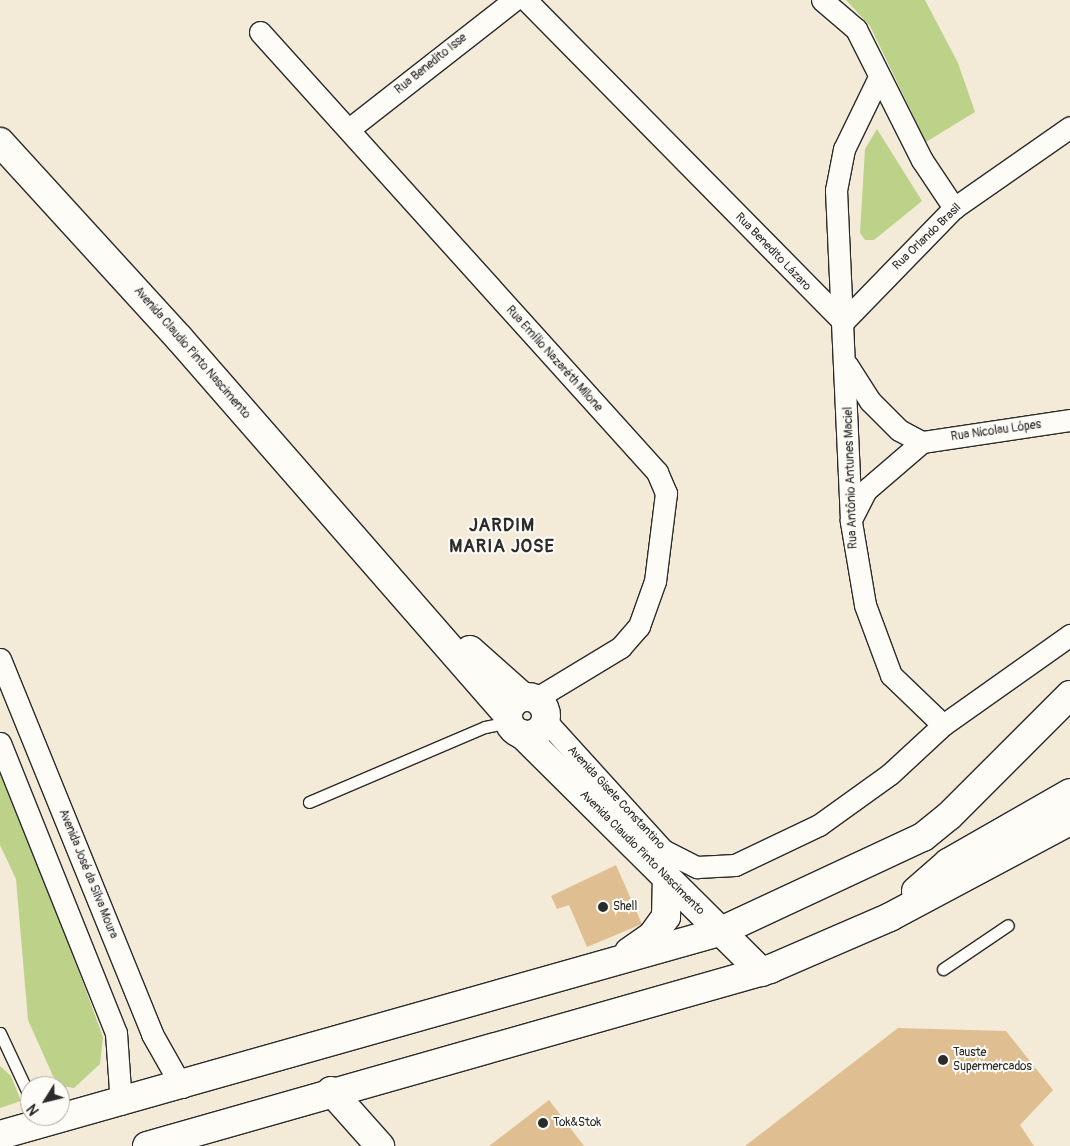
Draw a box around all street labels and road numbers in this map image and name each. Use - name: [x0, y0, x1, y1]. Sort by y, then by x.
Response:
- street label: Rua Benedito Isse: [392, 31, 470, 97]
- street label: Rua Orlando Brasil: [890, 201, 964, 273]
- street label: Rua Benedito Lázaro: [732, 210, 814, 294]
- street label: Avenida Claudio Pinto Nascimento: [131, 284, 253, 422]
- street label: Rua Emílio Nazaréth Milone: [503, 303, 605, 415]
- street label: Rua Antônio Antunes Maciel: [841, 407, 861, 549]
- street label: Rua Nicolau Lópes: [950, 418, 1042, 444]
- street label: Avenida Gisele Constantino: [564, 743, 668, 853]
- street label: Avenida Claudio Pinto Nascimento: [577, 788, 707, 918]
- street label: Avenida José da Silva Moura: [55, 807, 121, 941]

